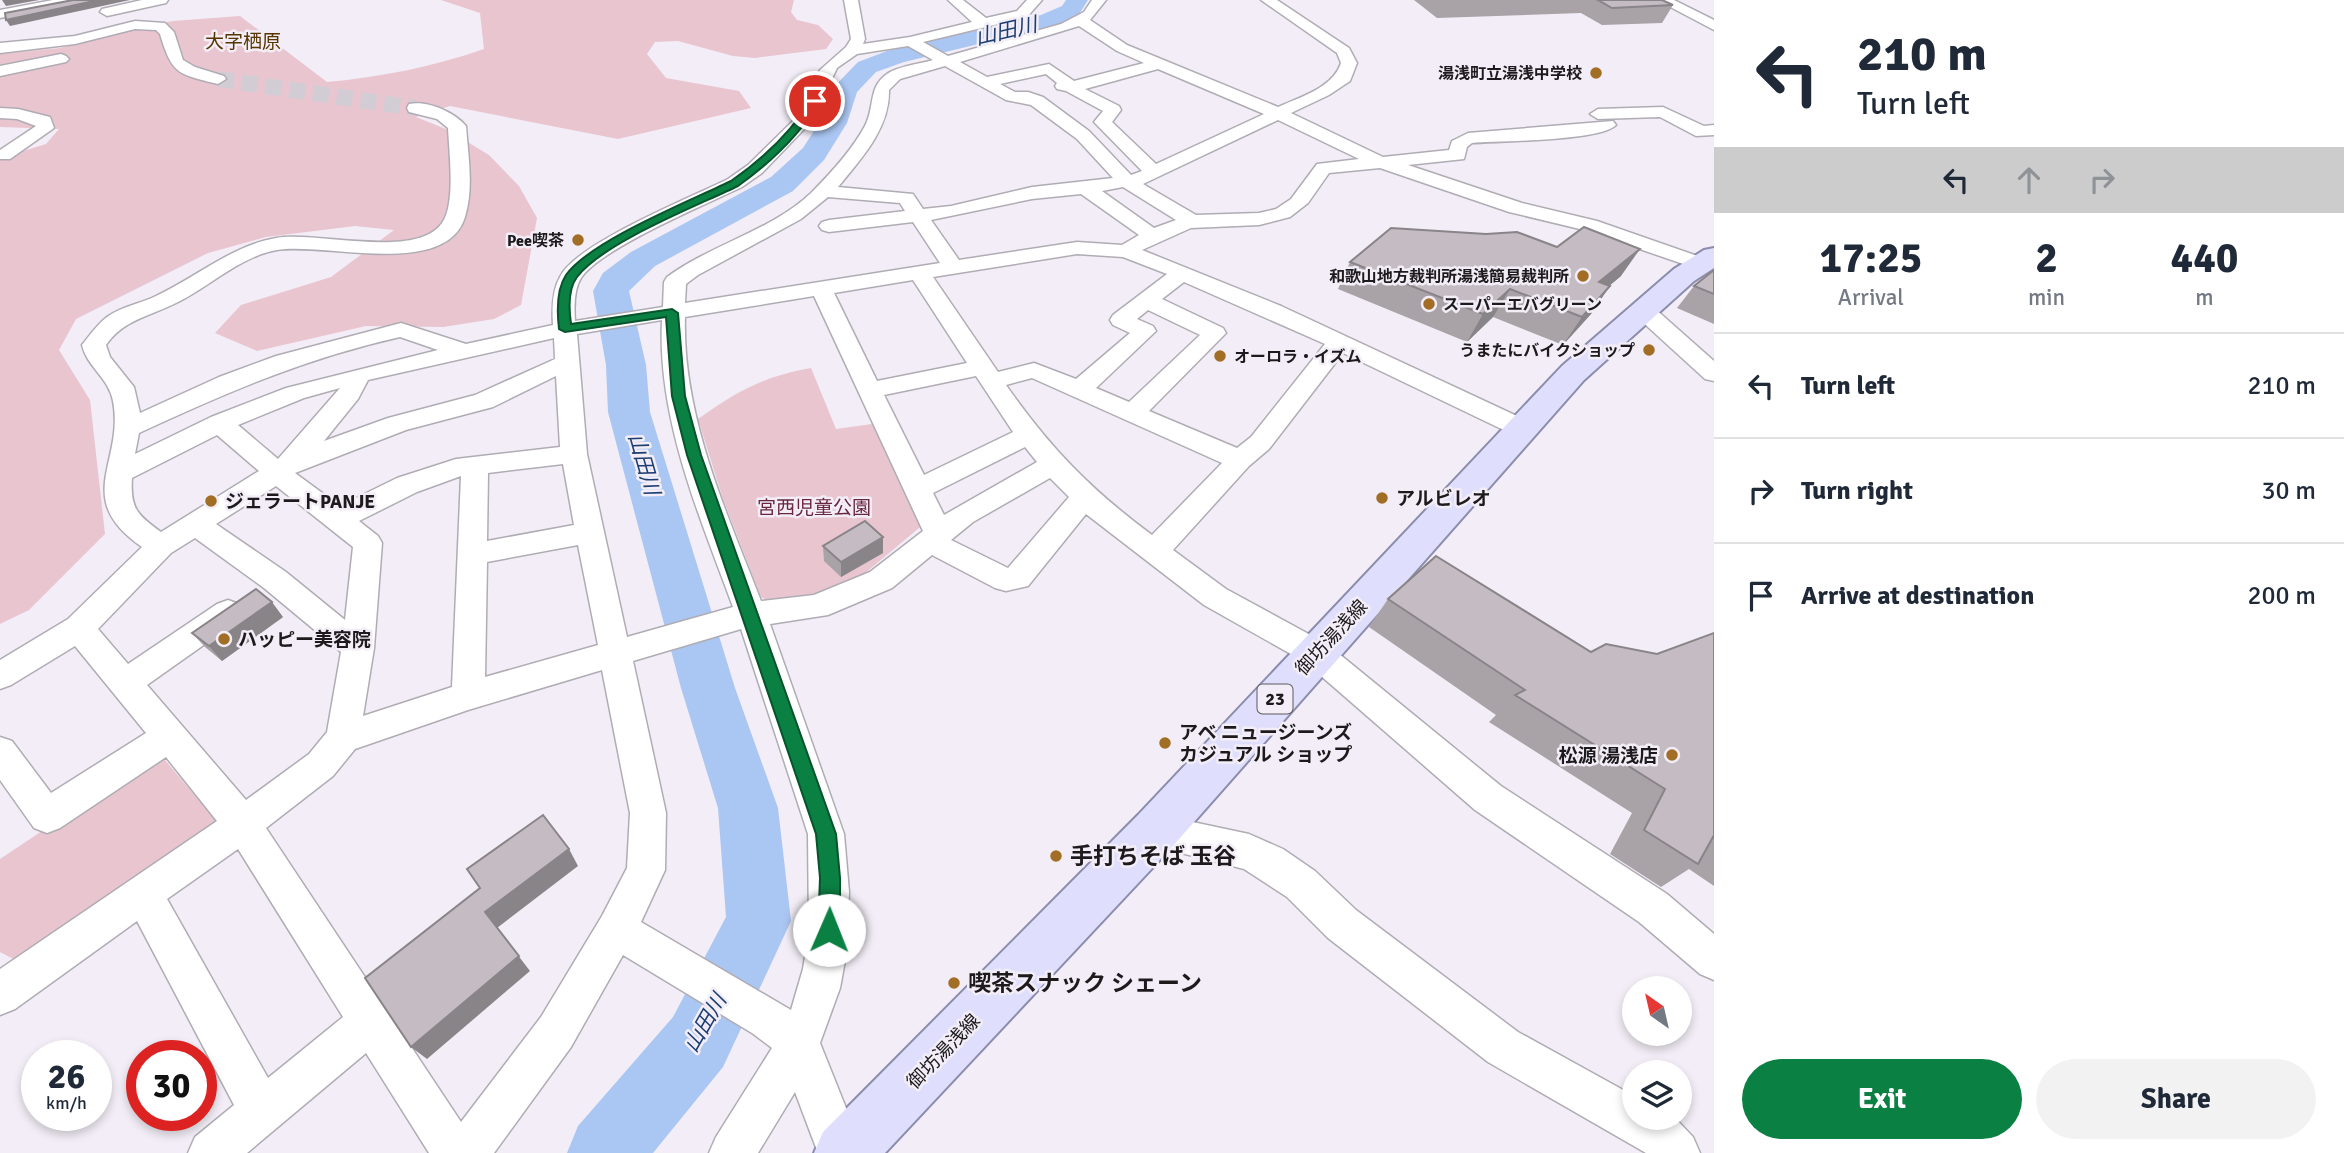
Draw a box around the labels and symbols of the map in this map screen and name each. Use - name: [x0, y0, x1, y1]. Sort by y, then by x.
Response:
- water label: 山田川: [972, 11, 1042, 51]
- district label: 大字栖原: [205, 30, 281, 54]
- place label: 湯浅町立湯浅中学校: [1438, 64, 1582, 84]
- marker: 湯浅町立湯浅中学校: [1588, 65, 1604, 81]
- pin: [785, 71, 845, 131]
- place label: Pee喫茶: [507, 231, 564, 251]
- marker: Pee喫茶: [570, 232, 586, 248]
- place label: 和歌山地方裁判所湯浅簡易裁判所: [1329, 267, 1569, 287]
- marker: 和歌山地方裁判所湯浅簡易裁判所: [1575, 268, 1591, 284]
- place label: スーパーエバグリーン: [1443, 295, 1602, 315]
- marker: スーパーエバグリーン: [1421, 296, 1437, 312]
- place label: うまたにバイクショップ: [1459, 341, 1635, 361]
- marker: うまたにバイクショップ: [1641, 342, 1657, 358]
- place label: オーロラ・イズム: [1234, 347, 1362, 367]
- marker: オーロラ・イズム: [1212, 348, 1228, 364]
- water label: 山田川: [623, 430, 666, 500]
- place label: アルビレオ: [1396, 487, 1491, 511]
- place label: ジェラートPANJE: [225, 490, 375, 514]
- marker: アルビレオ: [1374, 490, 1390, 506]
- marker: ジェラートPANJE: [203, 493, 219, 509]
- park label: 宮西児童公園: [757, 496, 871, 520]
- street label: 御坊湯浅線: [1291, 595, 1373, 681]
- place label: ハッピー美容院: [238, 628, 371, 652]
- marker: ハッピー美容院: [216, 631, 232, 647]
- road number: 23: [1258, 684, 1292, 714]
- place label: アベ ニュージーンズ カジュアル ショップ: [1179, 721, 1352, 767]
- marker: アベ ニュージーンズ カジュアル ショップ: [1157, 735, 1173, 751]
- place label: 松源 湯浅店: [1559, 744, 1658, 768]
- marker: 松源 湯浅店: [1664, 747, 1680, 763]
- place label: 手打ちそば 玉谷: [1070, 842, 1236, 871]
- marker: 手打ちそば 玉谷: [1048, 848, 1064, 864]
- position arrow: [792, 893, 866, 967]
- place label: 喫茶スナック シェーン: [968, 969, 1202, 998]
- marker: 喫茶スナック シェーン: [946, 975, 962, 991]
- north arrow: [1622, 976, 1692, 1046]
- water label: 山田川: [678, 987, 733, 1057]
- street label: 御坊湯浅線: [902, 1009, 985, 1094]
- speed limit sign: 30: [126, 1040, 217, 1131]

